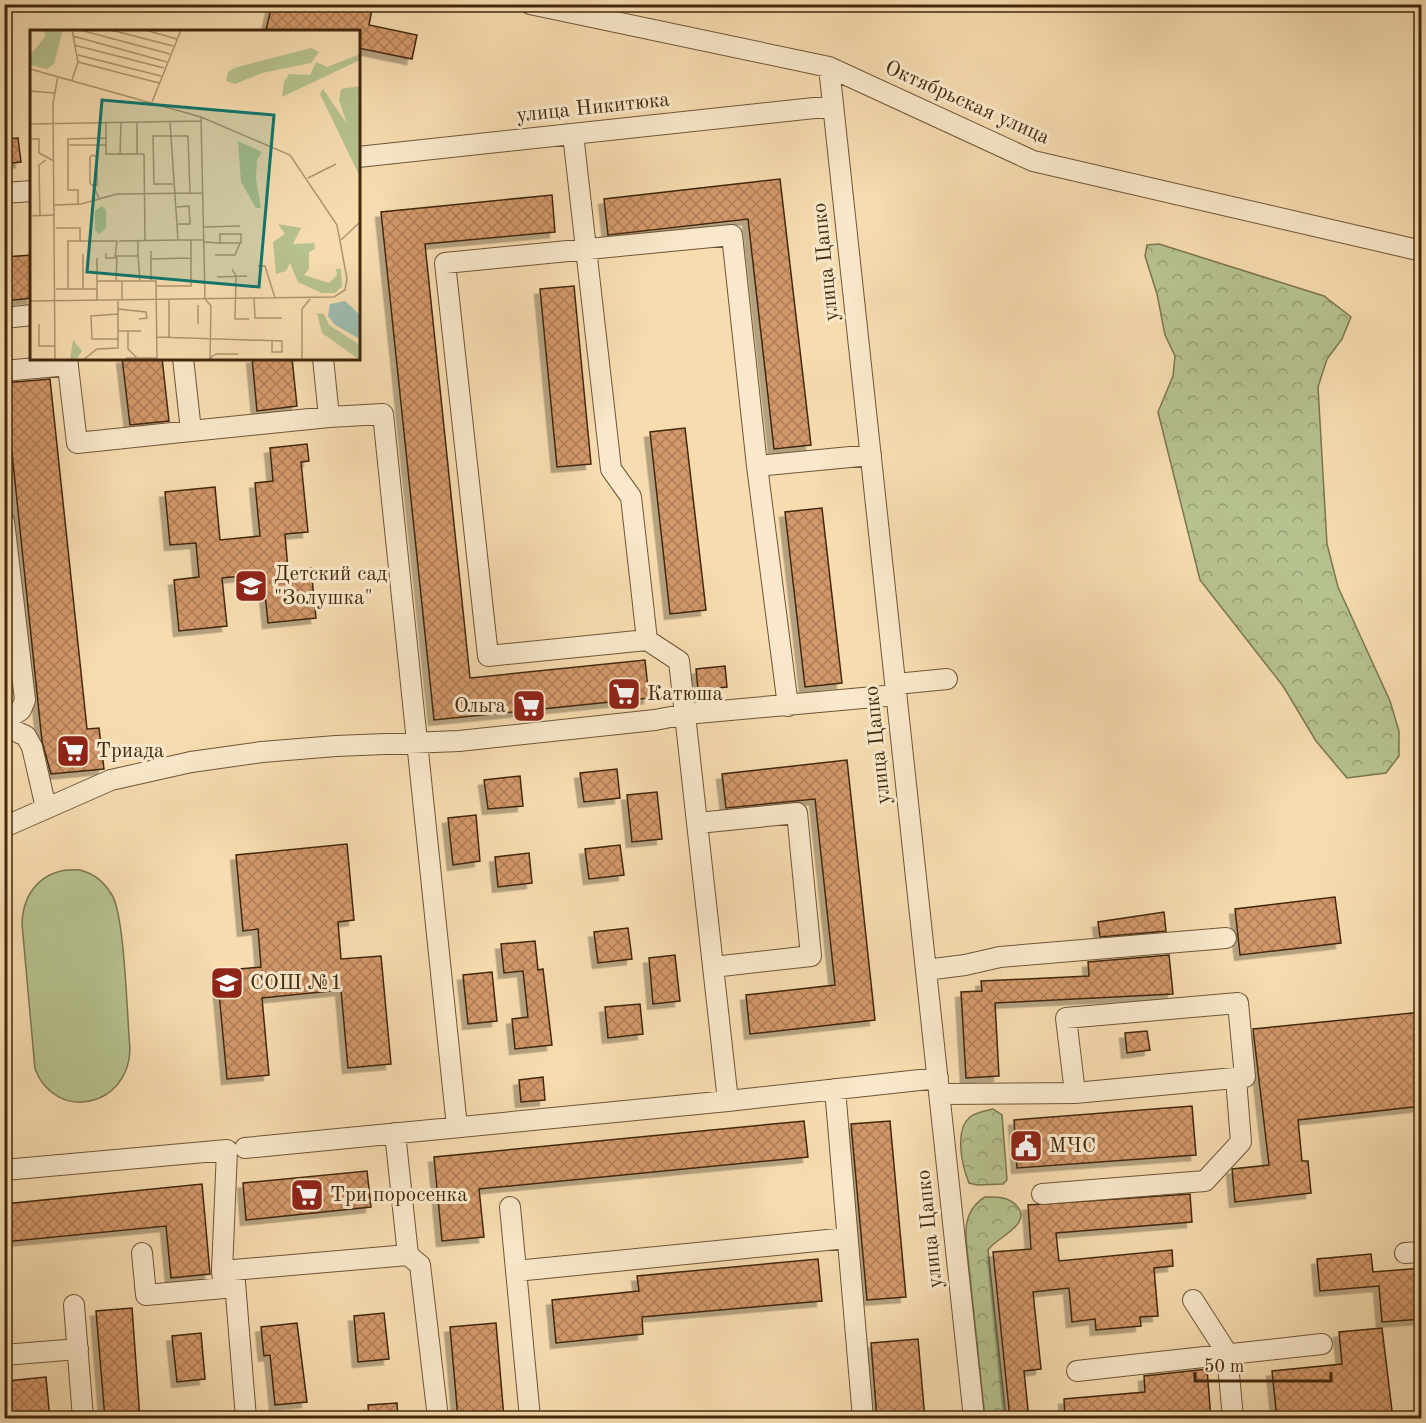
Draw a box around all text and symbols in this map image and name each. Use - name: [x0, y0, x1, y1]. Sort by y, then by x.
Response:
- inset map: [30, 30, 360, 360]
- street label: Октябрьская улица: [882, 57, 1052, 149]
- street label: улица Никитюка: [515, 90, 671, 126]
- street label: улица Цапко: [809, 202, 843, 322]
- place label: Детский сад "Золушка": [274, 564, 388, 609]
- school or university icon: Детский сад "Золушка": [233, 568, 269, 604]
- supermarket icon: Катюша: [606, 676, 642, 712]
- place label: Катюша: [647, 684, 723, 705]
- street label: улица Цапко: [861, 685, 895, 805]
- supermarket icon: Ольга: [511, 688, 547, 724]
- place label: Ольга: [454, 696, 506, 717]
- supermarket icon: Триада: [55, 733, 91, 769]
- place label: Триада: [96, 741, 164, 762]
- school or university icon: СОШ №1: [209, 965, 245, 1001]
- place label: СОШ №1: [250, 973, 342, 994]
- public building icon: МЧС: [1008, 1128, 1044, 1164]
- place label: МЧС: [1049, 1136, 1096, 1157]
- street label: улица Цапко: [913, 1169, 947, 1289]
- supermarket icon: Три поросенка: [289, 1177, 325, 1213]
- place label: Три поросенка: [330, 1185, 468, 1206]
- scale bar: [1195, 1345, 1332, 1383]
- text: 50 m: [1204, 1358, 1244, 1376]

